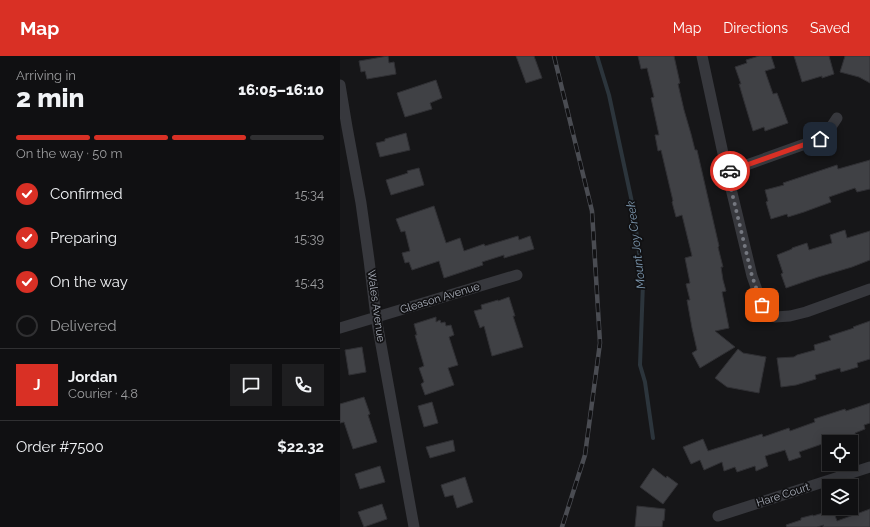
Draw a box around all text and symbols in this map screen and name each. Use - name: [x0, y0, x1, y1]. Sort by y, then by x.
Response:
- text: Map: [20, 17, 59, 39]
- text: Map: [673, 20, 701, 36]
- text: Directions: [723, 20, 788, 36]
- text: Saved: [810, 20, 850, 36]
- text: Arriving in: [16, 68, 76, 83]
- text: 16:05–16:10: [238, 81, 324, 99]
- text: 2 min: [16, 83, 84, 113]
- pin: [803, 122, 837, 156]
- icon: home: [809, 128, 831, 150]
- text: On the way · 50 m: [16, 146, 123, 161]
- courier: [710, 151, 750, 191]
- icon: car: [719, 160, 741, 182]
- icon: check: [16, 183, 38, 205]
- text: Confirmed: [50, 185, 123, 203]
- text: 15:34: [295, 187, 324, 202]
- water label: Mount Joy Creek: [624, 200, 648, 290]
- icon: check: [16, 227, 38, 249]
- text: Preparing: [50, 229, 117, 247]
- text: 15:39: [294, 231, 324, 246]
- street label: Wales Avenue: [365, 269, 388, 343]
- icon: check: [16, 271, 38, 293]
- text: On the way: [50, 273, 128, 291]
- text: 15:43: [295, 275, 324, 290]
- street label: Gleason Avenue: [399, 280, 482, 316]
- pin: [745, 288, 779, 322]
- icon: bag: [751, 294, 773, 316]
- text: Delivered: [50, 317, 117, 335]
- button: chat: [230, 364, 272, 406]
- button: phone: [282, 364, 324, 406]
- text: Jordan: [68, 368, 117, 386]
- text: J: [33, 376, 41, 394]
- text: Courier · 4.8: [68, 386, 138, 401]
- map controls: [822, 435, 858, 515]
- button: locate: [822, 435, 858, 471]
- text: Order #7500: [16, 438, 104, 456]
- text: $22.32: [277, 438, 324, 456]
- button: layers: [822, 479, 858, 515]
- street label: Hare Court: [755, 480, 812, 510]

